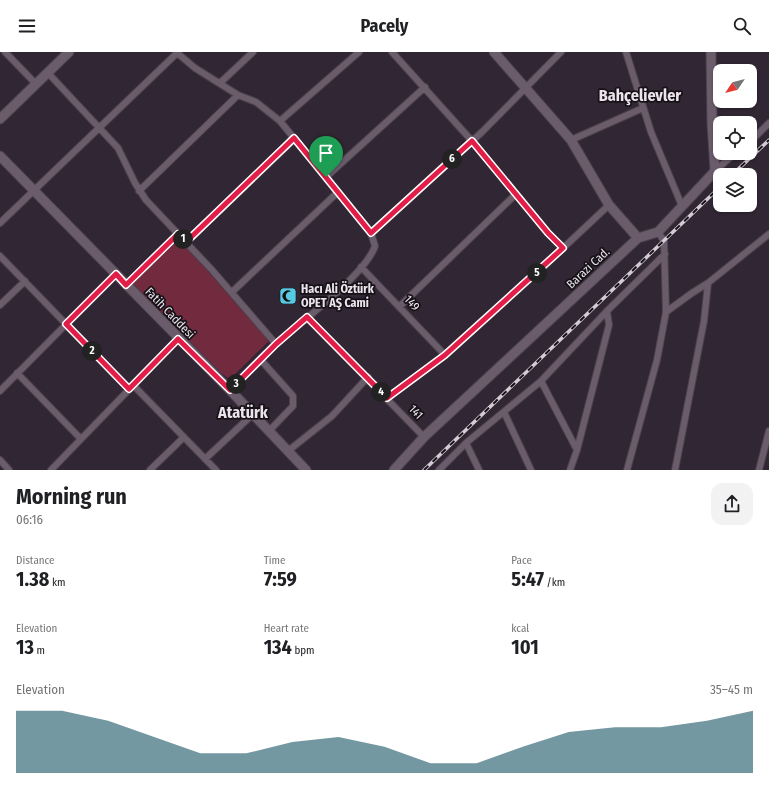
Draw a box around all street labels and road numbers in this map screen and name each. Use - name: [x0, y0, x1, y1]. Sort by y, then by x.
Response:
- street label: Barazi Cad.: [564, 244, 613, 291]
- street label: Fatih Caddesi: [142, 285, 198, 341]
- street label: 149: [401, 292, 423, 314]
- street label: 141: [406, 402, 426, 422]

